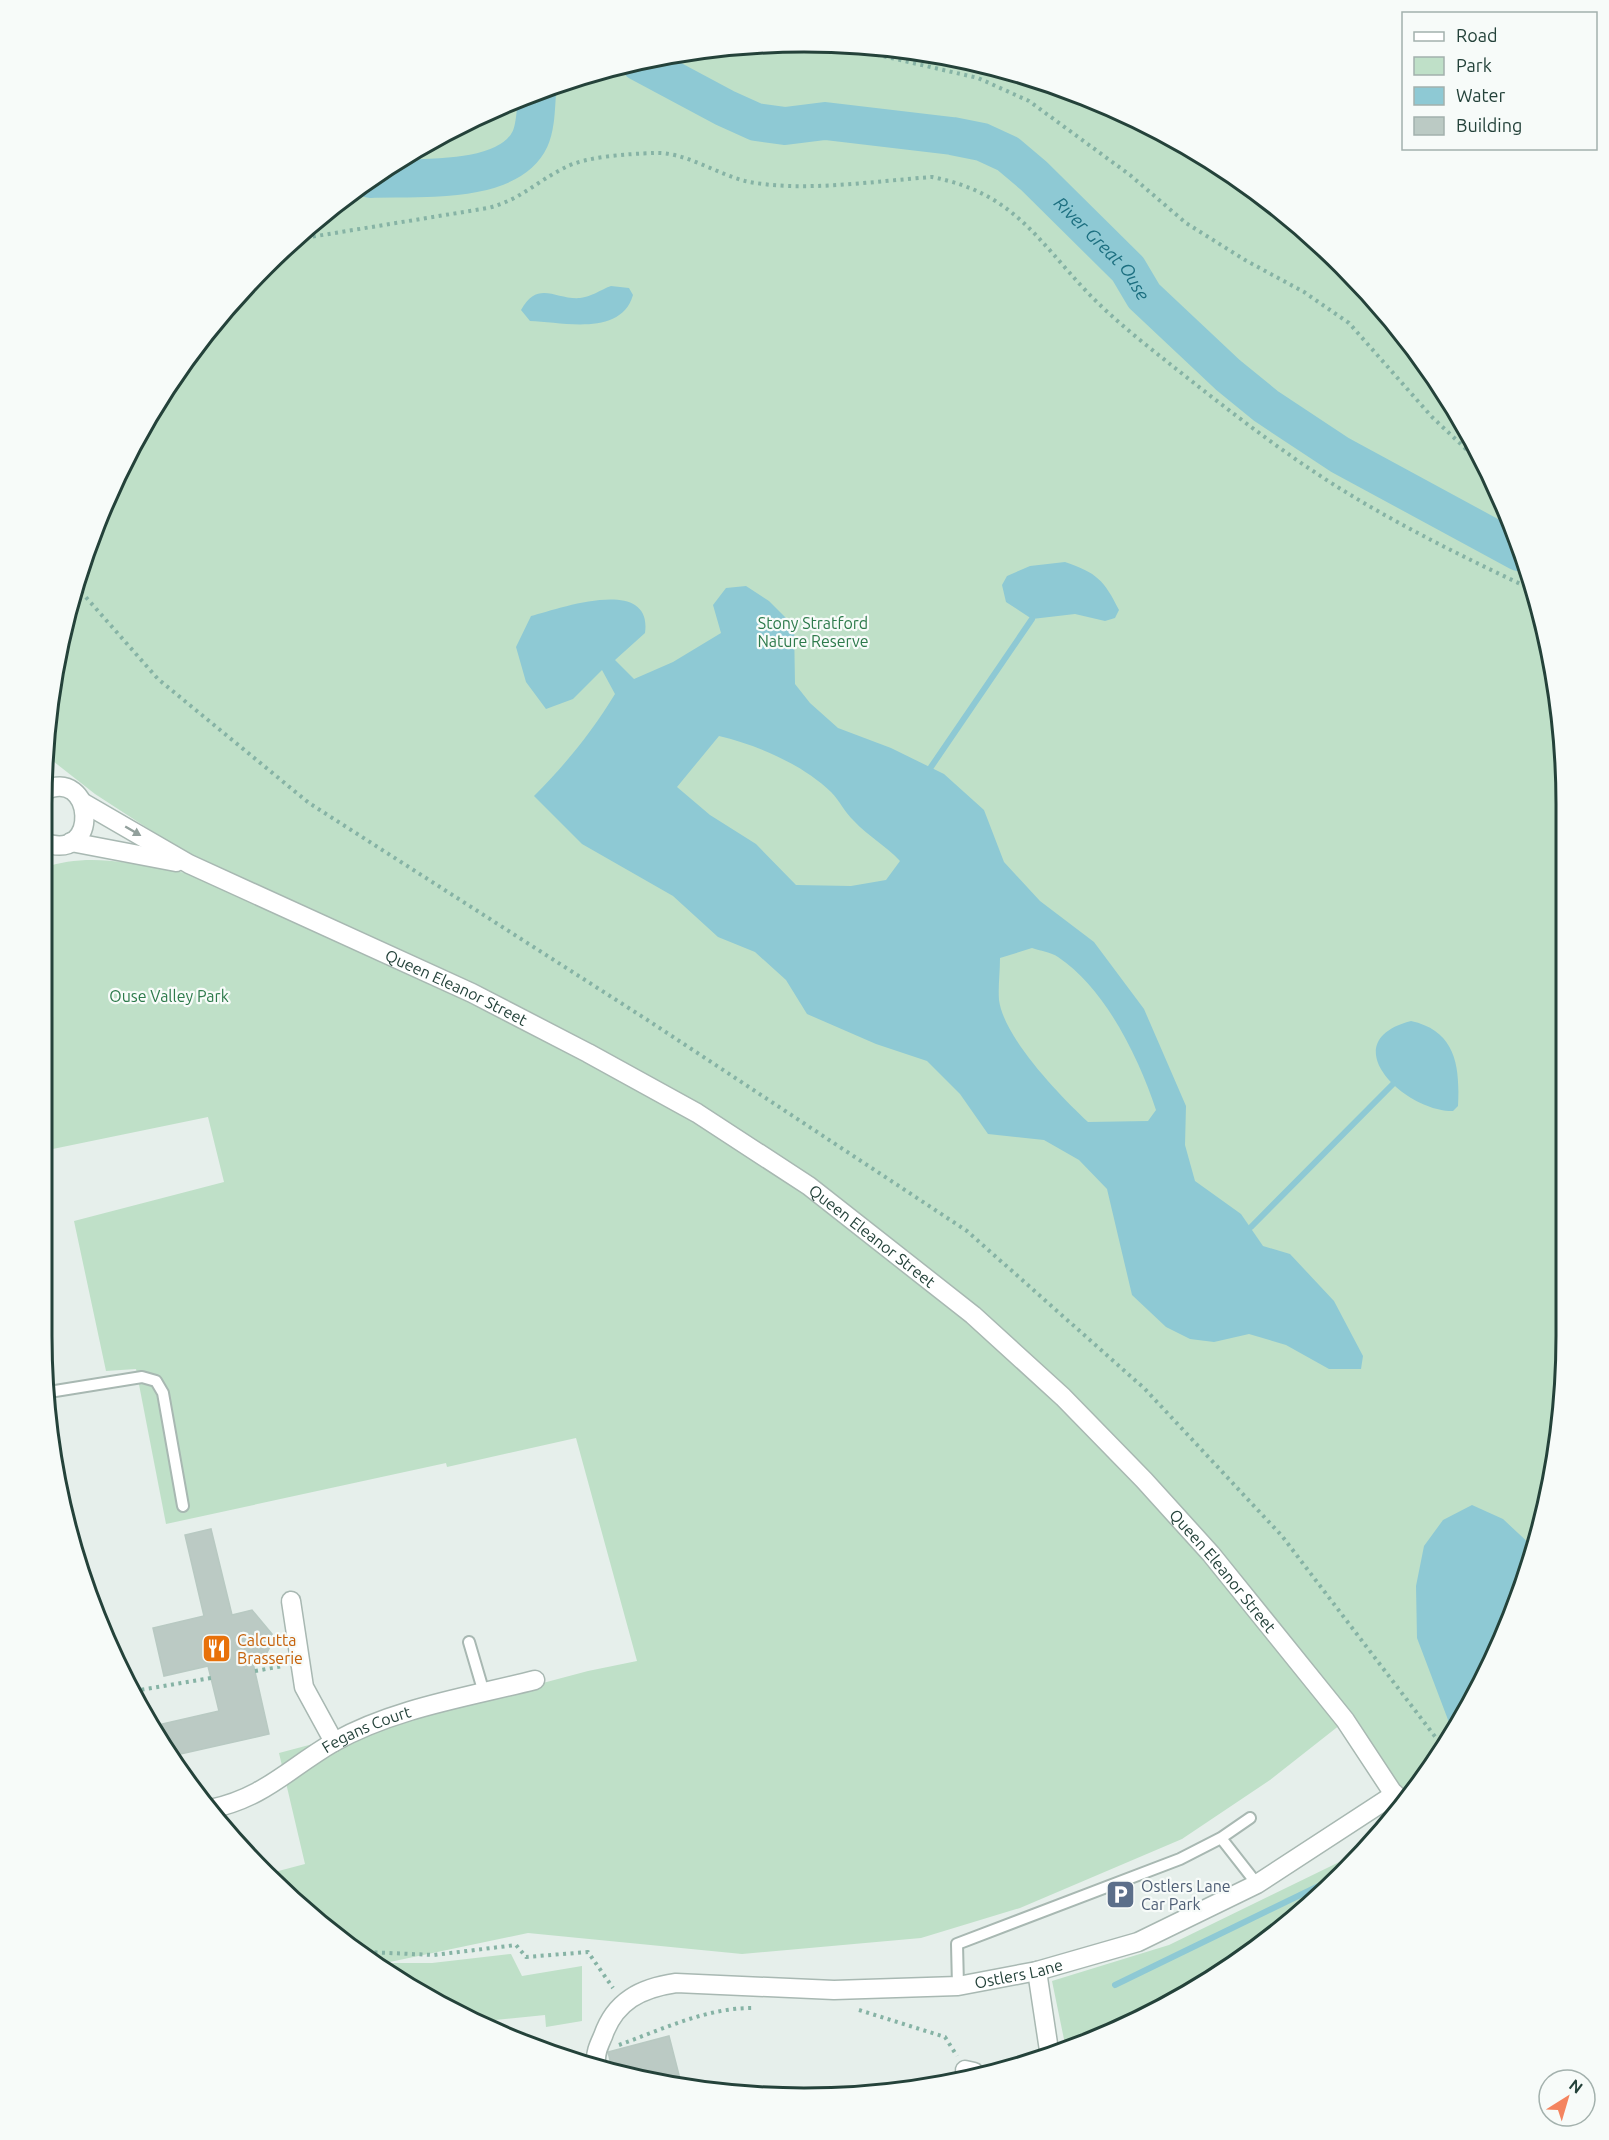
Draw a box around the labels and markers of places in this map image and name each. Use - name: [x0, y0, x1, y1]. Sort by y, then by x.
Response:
- place label: Calcutta Brasserie: [237, 1631, 303, 1667]
- restaurant icon: Calcutta Brasserie: [200, 1633, 232, 1665]
- place label: Ostlers Lane Car Park: [1141, 1877, 1231, 1913]
- parking icon: Ostlers Lane Car Park: [1104, 1879, 1136, 1911]

